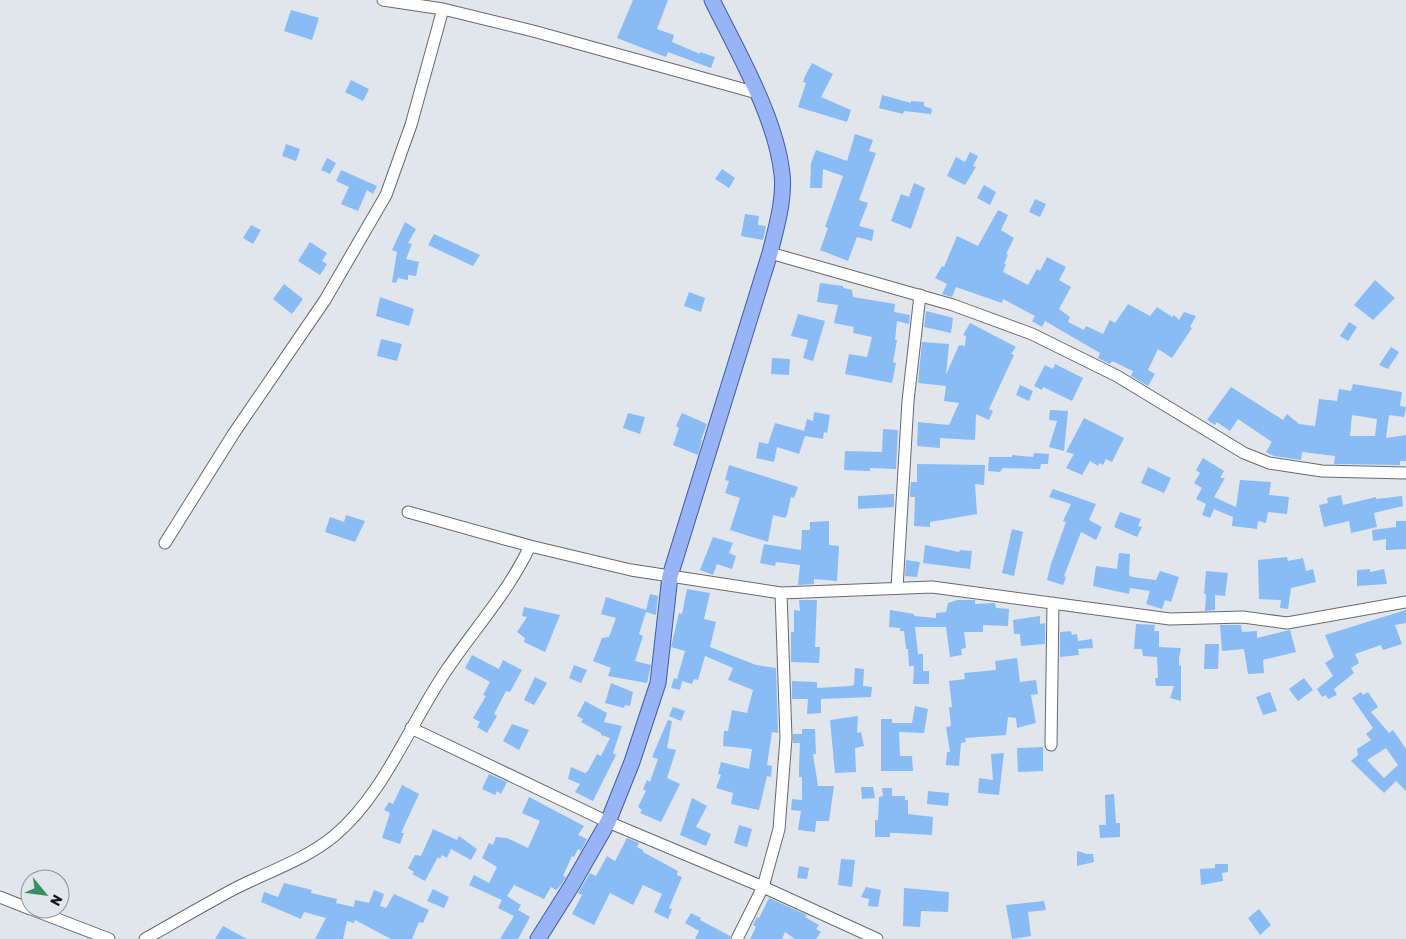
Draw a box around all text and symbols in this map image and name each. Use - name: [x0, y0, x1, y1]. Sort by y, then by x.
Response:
- north arrow: [20, 869, 70, 919]
- text: N: [46, 892, 66, 909]

